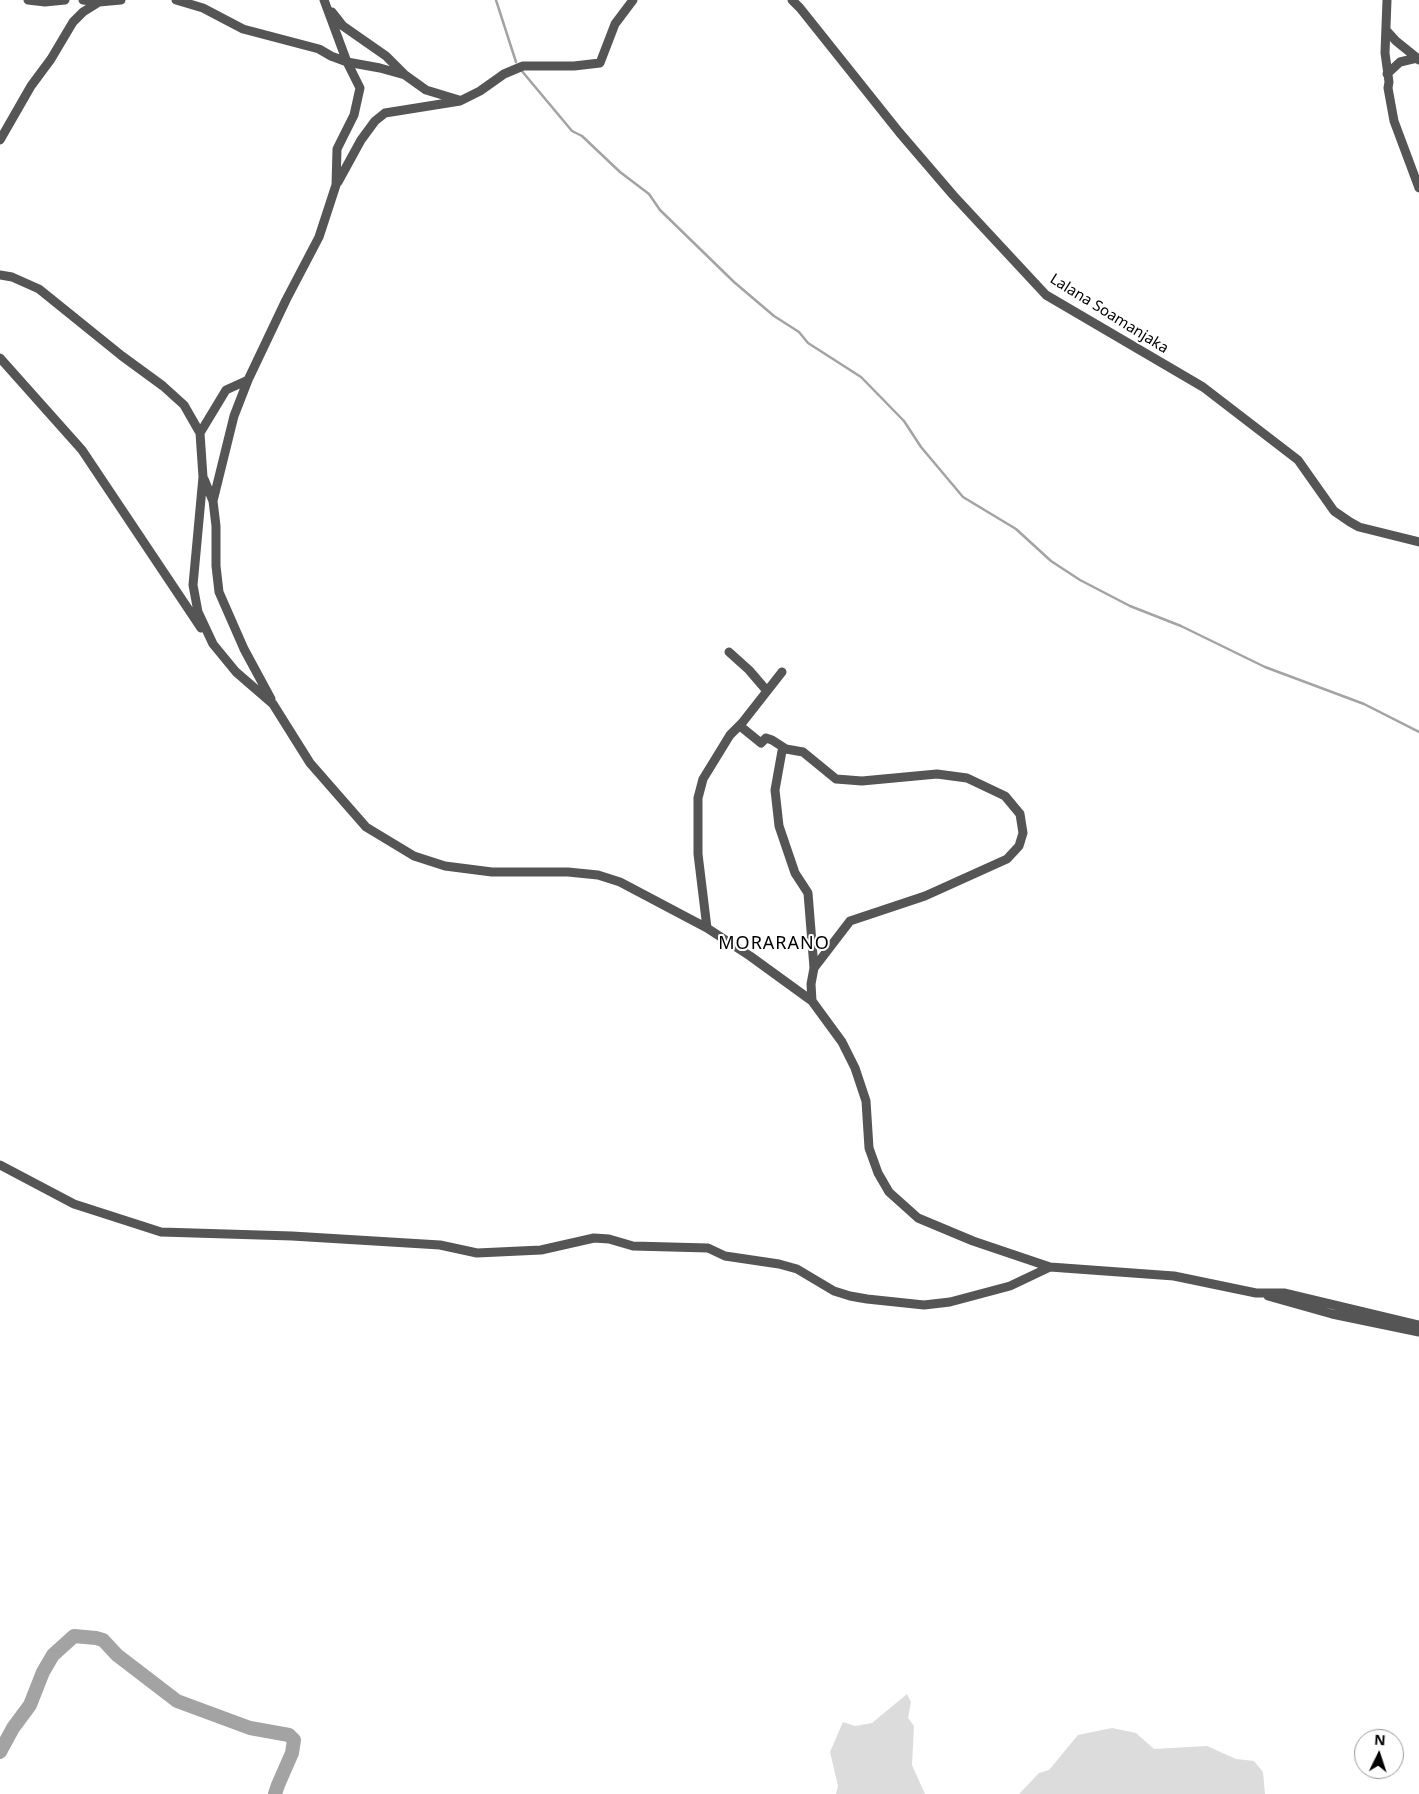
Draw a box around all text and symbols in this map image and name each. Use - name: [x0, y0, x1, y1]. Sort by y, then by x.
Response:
- street label: Lalana Soamanjaka: [1046, 270, 1172, 358]
- district label: MORARANO: [717, 933, 831, 955]
- north arrow: [1354, 1729, 1404, 1779]
- text: N: [1374, 1730, 1386, 1749]

